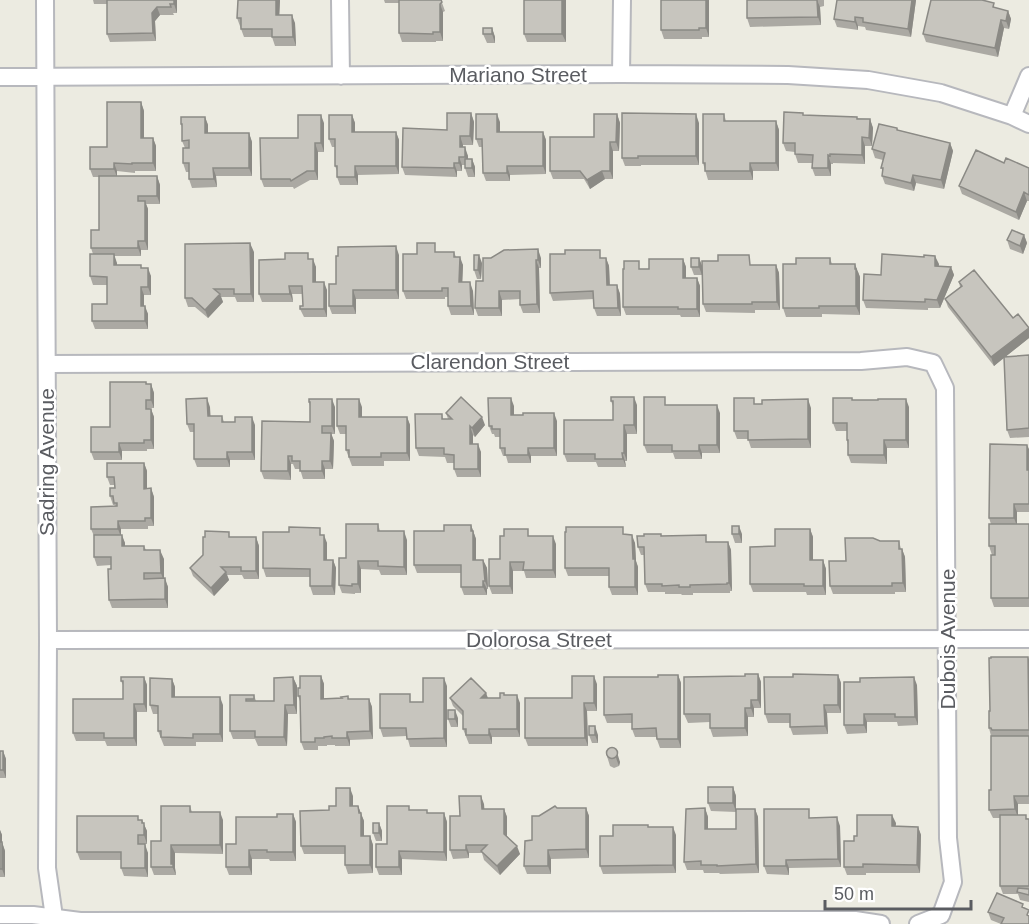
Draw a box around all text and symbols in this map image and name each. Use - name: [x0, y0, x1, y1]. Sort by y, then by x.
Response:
- street label: Mariano Street: [449, 63, 587, 86]
- street label: Clarendon Street: [411, 350, 570, 373]
- street label: Sadring Avenue: [35, 388, 58, 536]
- street label: Dubois Avenue: [936, 569, 959, 709]
- street label: Dolorosa Street: [466, 628, 612, 651]
- scale bar: [825, 873, 970, 911]
- text: 50 m: [834, 884, 874, 904]

